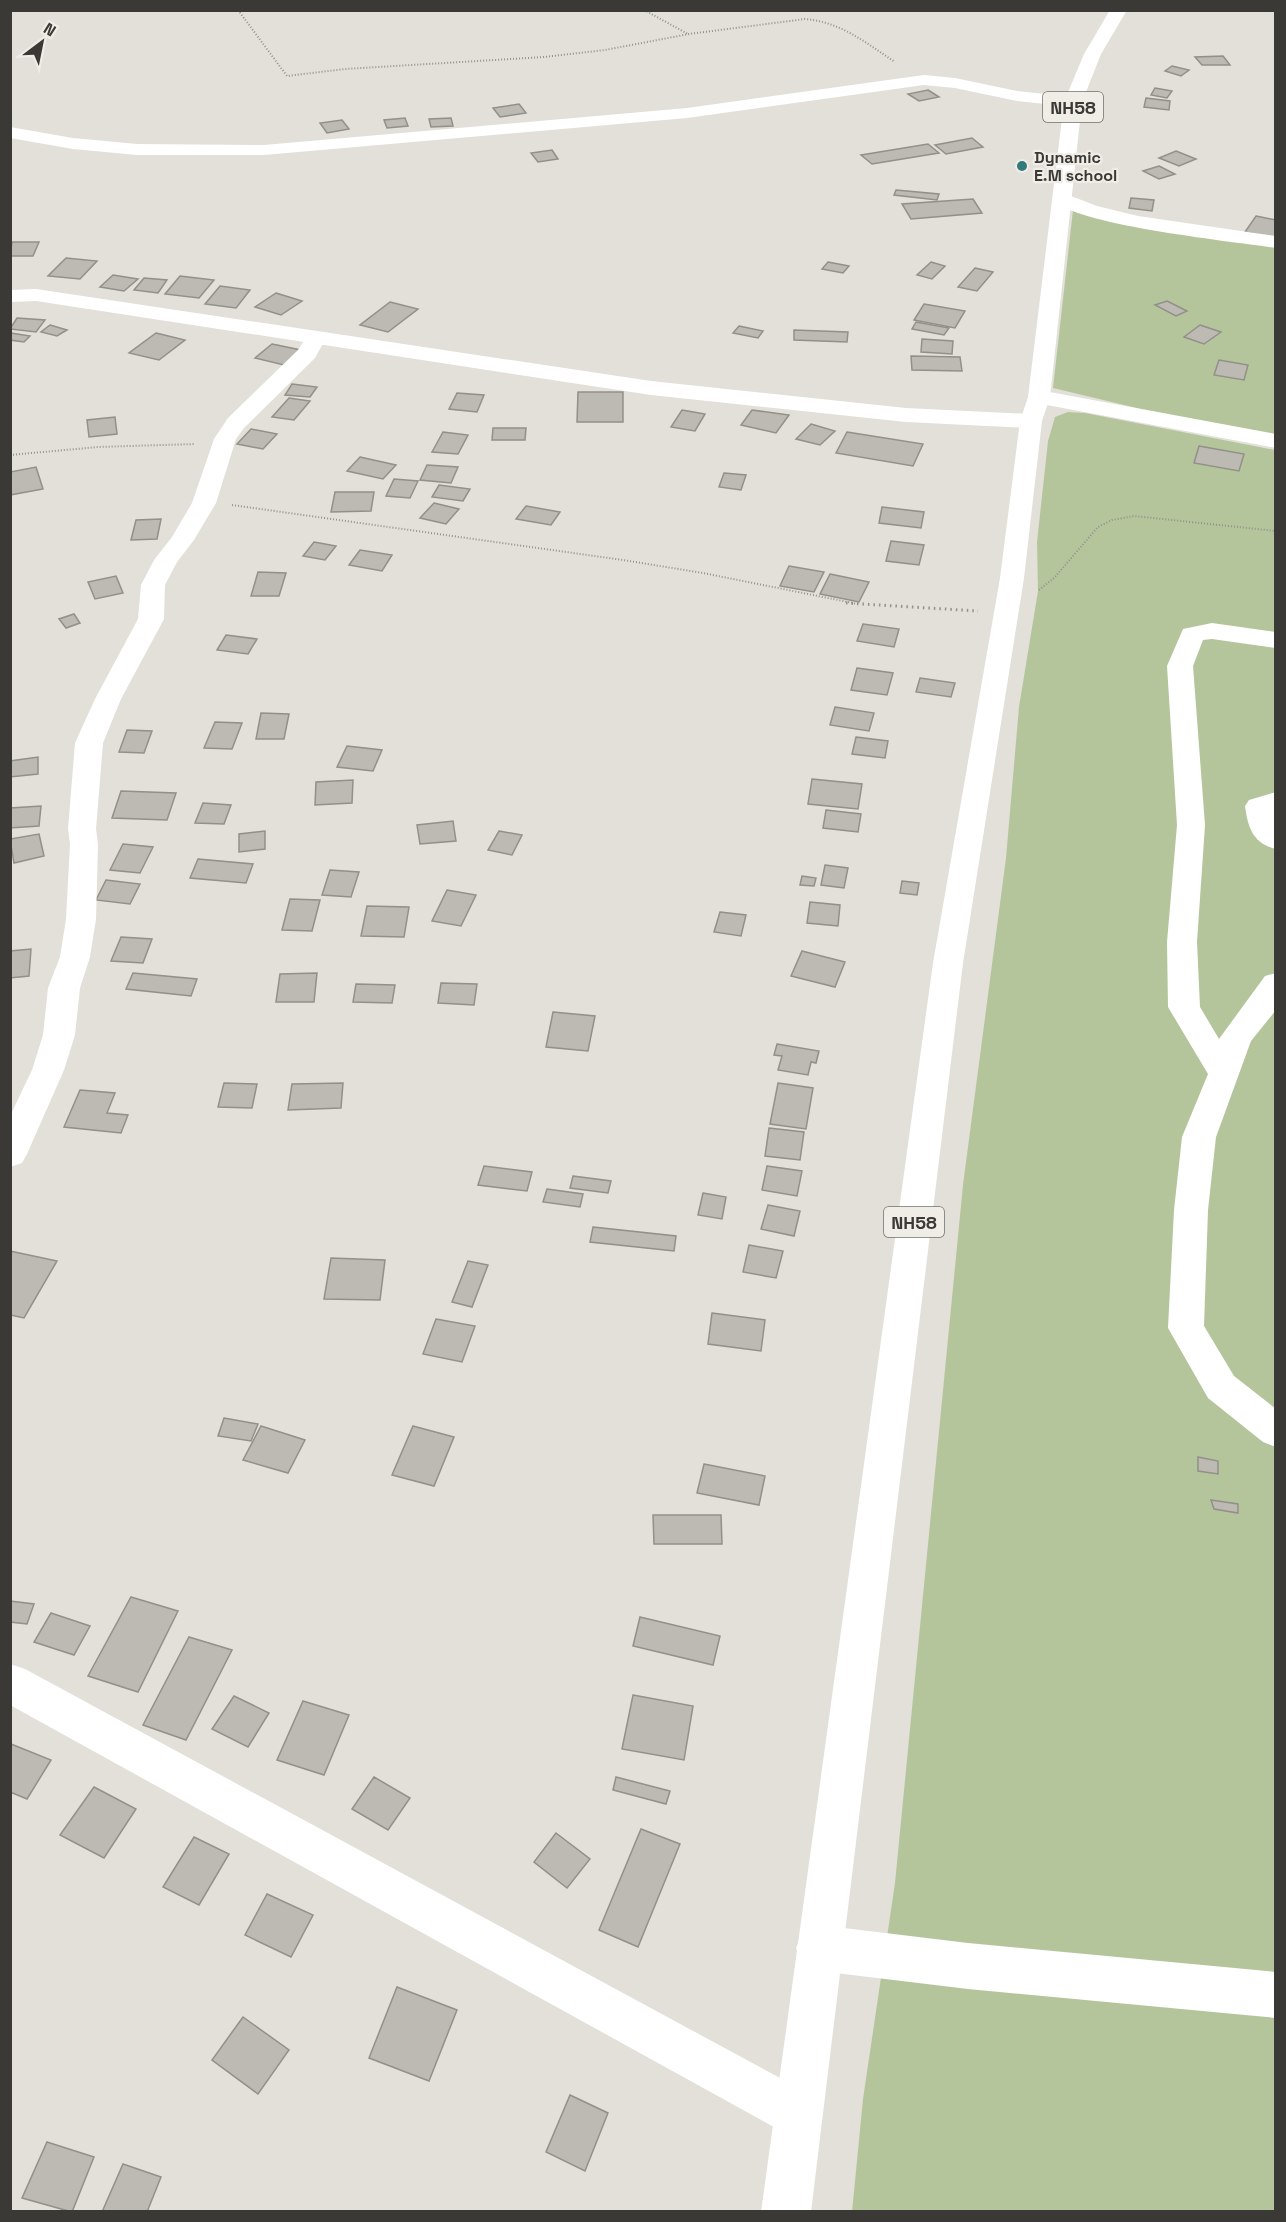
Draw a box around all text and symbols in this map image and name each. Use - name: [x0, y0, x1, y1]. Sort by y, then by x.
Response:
- north arrow: [12, 12, 72, 72]
- text: N: [40, 18, 60, 41]
- road number: NH58: [1043, 92, 1103, 122]
- place label: Dynamic E.M school: [1034, 147, 1117, 186]
- marker: Dynamic E.M school: [1015, 159, 1029, 173]
- road number: NH58: [884, 1207, 944, 1237]

